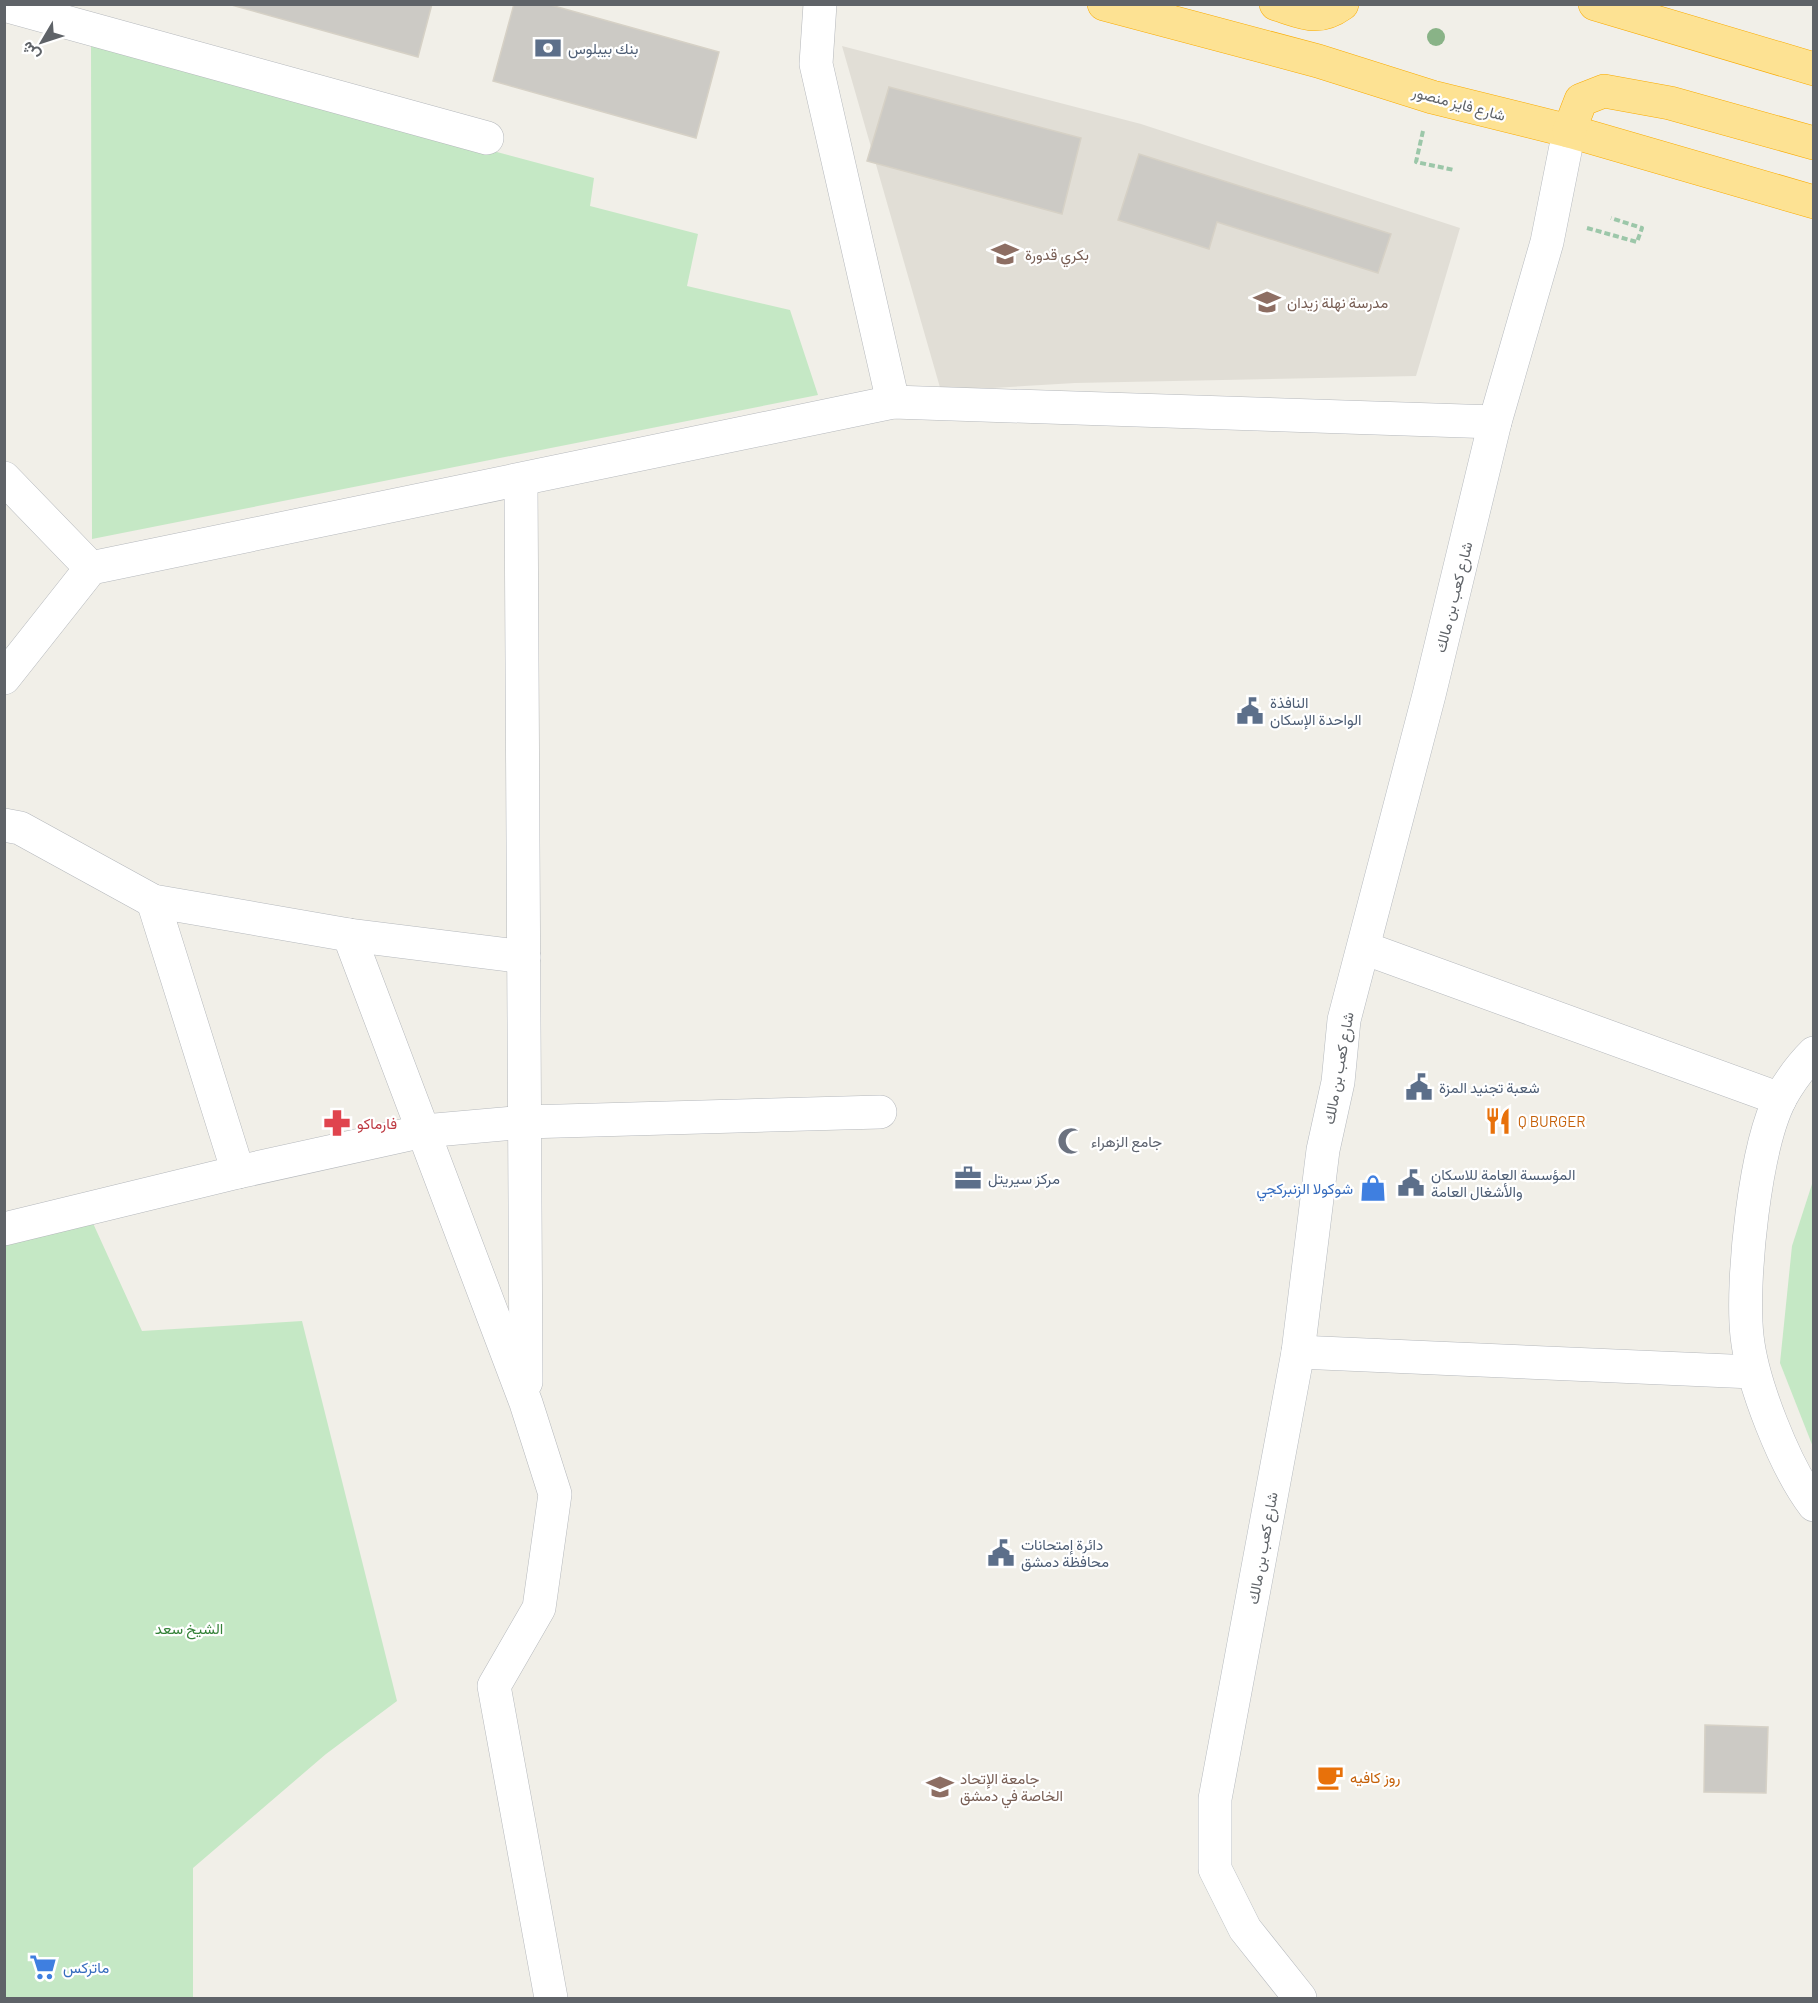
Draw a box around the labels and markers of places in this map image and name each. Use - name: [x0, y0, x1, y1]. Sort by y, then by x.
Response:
- bank icon: بنك بيبلوس: [533, 33, 563, 63]
- place label: بنك بيبلوس: [568, 39, 638, 59]
- school or university icon: بكري قدورة: [990, 239, 1020, 269]
- place label: بكري قدورة: [1025, 245, 1089, 268]
- school or university icon: مدرسة نهلة زيدان: [1252, 287, 1282, 317]
- place label: مدرسة نهلة زيدان: [1287, 293, 1388, 312]
- place label: النافذة الواحدة الإسكان: [1270, 693, 1362, 730]
- public building icon: النافذة الواحدة الإسكان: [1235, 696, 1265, 726]
- public building icon: شعبة تجنيد المزة: [1404, 1072, 1434, 1102]
- place label: شعبة تجنيد المزة: [1439, 1078, 1540, 1097]
- restaurant icon: Q BURGER: [1483, 1106, 1513, 1136]
- pharmacy icon: فارماكو: [322, 1108, 352, 1138]
- place label: Q BURGER: [1518, 1112, 1585, 1130]
- place label: فارماكو: [357, 1114, 397, 1133]
- mosque icon: جامع الزهراء: [1056, 1126, 1086, 1156]
- place label: جامع الزهراء: [1091, 1132, 1162, 1153]
- office icon: مركز سيريتل: [953, 1163, 983, 1193]
- place label: المؤسسة العامة للاسكان والأشغال العامة: [1431, 1165, 1575, 1201]
- public building icon: المؤسسة العامة للاسكان والأشغال العامة: [1396, 1168, 1426, 1198]
- place label: مركز سيريتل: [988, 1169, 1060, 1188]
- shop icon: شوكولا الزنبركجي: [1358, 1173, 1388, 1203]
- place label: شوكولا الزنبركجي: [1257, 1179, 1353, 1202]
- place label: دائرة إمتحانات محافظة دمشق: [1021, 1535, 1109, 1572]
- public building icon: دائرة إمتحانات محافظة دمشق: [986, 1538, 1016, 1568]
- cafe icon: روز كافيه: [1315, 1762, 1345, 1792]
- place label: روز كافيه: [1350, 1768, 1400, 1787]
- place label: جامعة الإتحاد الخاصة في دمشق: [960, 1769, 1063, 1809]
- school or university icon: جامعة الإتحاد الخاصة في دمشق: [925, 1772, 955, 1802]
- supermarket icon: ماتركس: [28, 1952, 58, 1982]
- place label: ماتركس: [63, 1958, 109, 1978]

